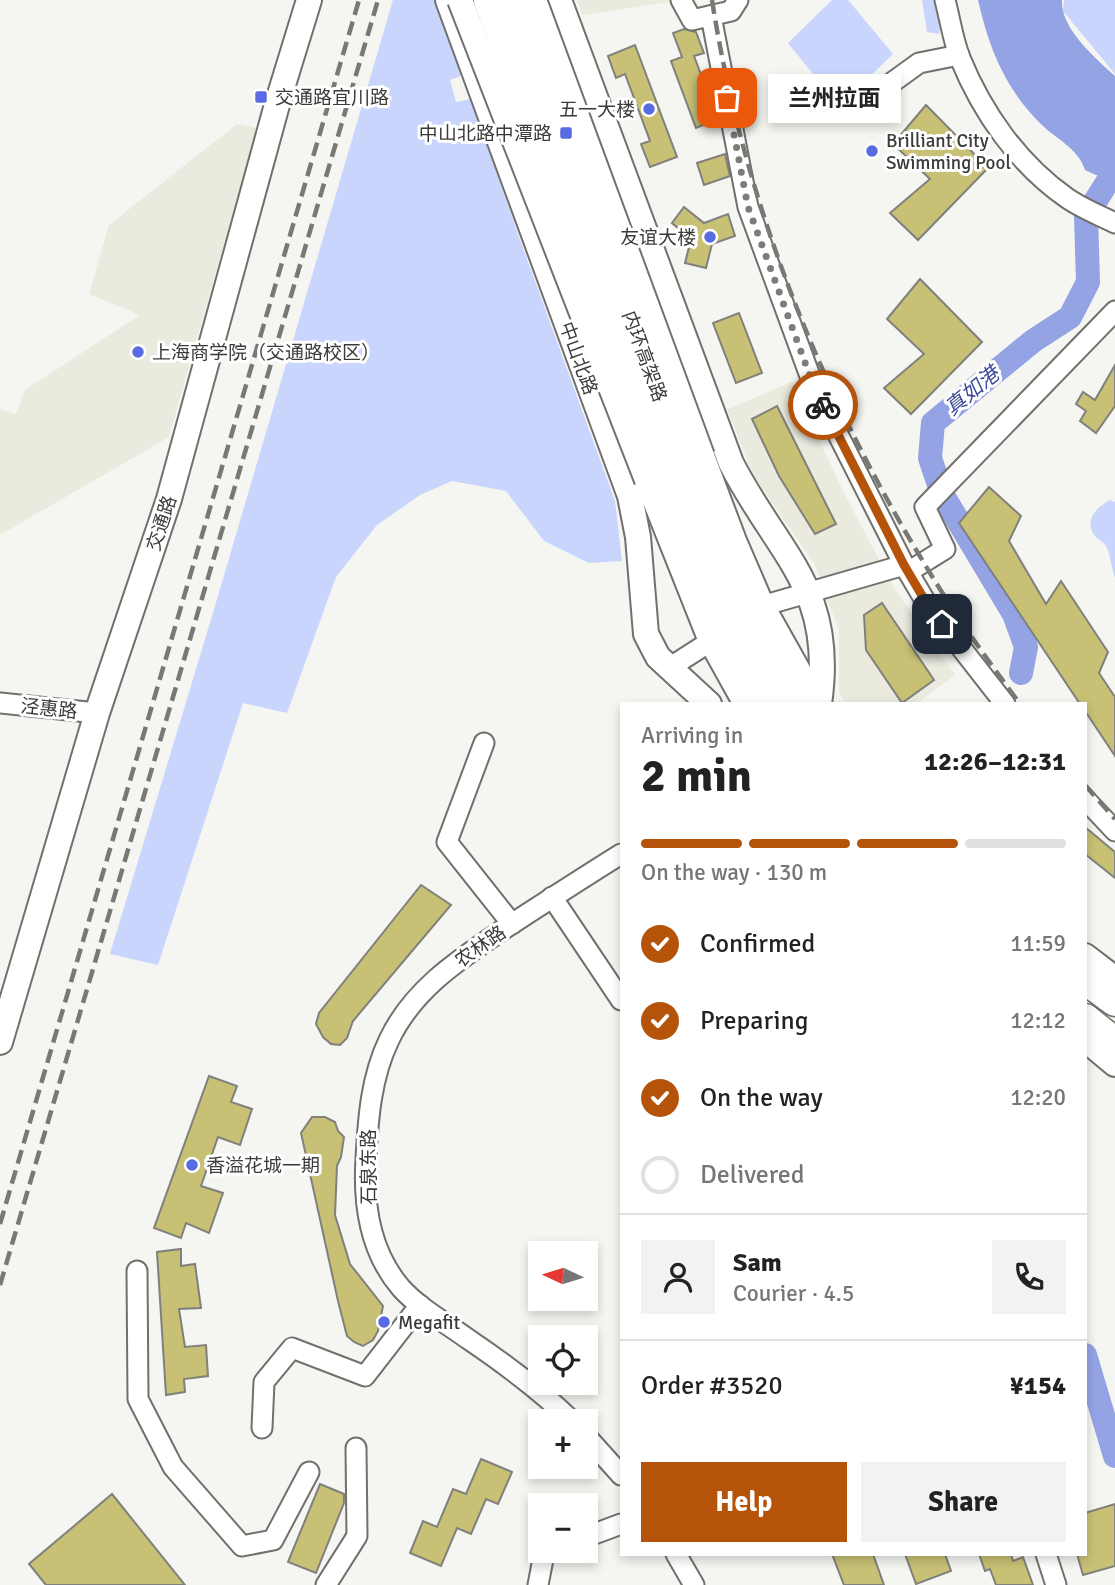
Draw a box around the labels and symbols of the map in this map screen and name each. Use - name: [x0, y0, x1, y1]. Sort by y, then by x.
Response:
- pin: [697, 68, 757, 128]
- callout: 兰州拉面: [769, 74, 902, 122]
- place label: 交通路宜川路: [275, 86, 389, 110]
- marker: 交通路宜川路: [253, 89, 269, 105]
- place label: 五一大楼: [559, 98, 635, 122]
- marker: 五一大楼: [641, 101, 657, 117]
- place label: 中山北路中潭路: [419, 122, 552, 146]
- marker: 中山北路中潭路: [558, 125, 574, 141]
- place label: Brilliant City Swimming Pool: [886, 129, 1011, 175]
- marker: Brilliant City Swimming Pool: [864, 143, 880, 159]
- place label: 友谊大楼: [620, 226, 696, 250]
- marker: 友谊大楼: [702, 229, 718, 245]
- street label: 内环高架路: [617, 308, 672, 405]
- street label: 中山北路: [554, 319, 602, 398]
- place label: 上海商学院（交通路校区）: [152, 341, 380, 365]
- marker: 上海商学院（交通路校区）: [130, 344, 146, 360]
- water label: 真如港: [939, 359, 1007, 421]
- courier: [788, 370, 858, 440]
- street label: 交通路: [142, 492, 182, 554]
- pin: [912, 594, 972, 654]
- street label: 泾惠路: [19, 694, 79, 724]
- street label: 农林路: [450, 921, 511, 973]
- street label: 石泉东路: [357, 1129, 381, 1205]
- place label: 香溢花城一期: [206, 1154, 320, 1178]
- marker: 香溢花城一期: [184, 1157, 200, 1173]
- north arrow: [528, 1241, 598, 1311]
- place label: Megafit: [398, 1311, 460, 1335]
- marker: Megafit: [376, 1314, 392, 1330]

